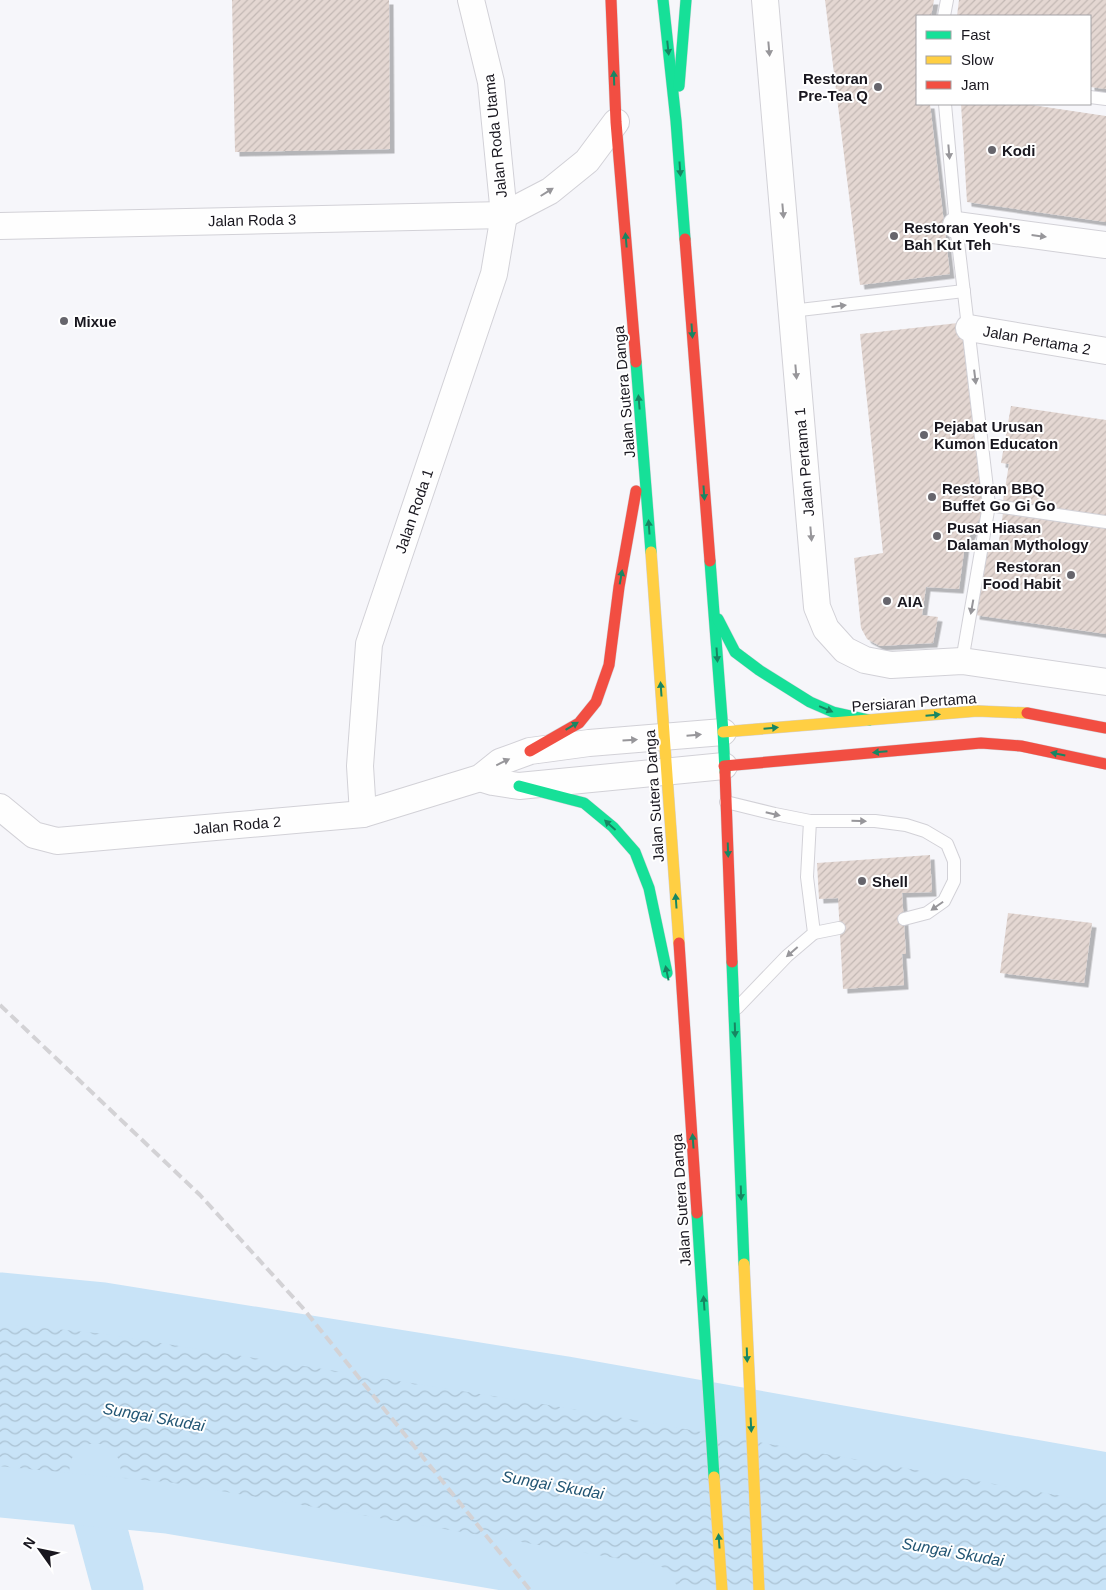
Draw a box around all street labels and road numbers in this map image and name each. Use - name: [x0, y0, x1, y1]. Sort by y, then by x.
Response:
- street label: Jalan Roda Utama: [480, 73, 510, 199]
- street label: Jalan Roda 3: [208, 211, 296, 229]
- street label: Jalan Pertama 2: [982, 322, 1092, 358]
- street label: Jalan Sutera Danga: [610, 325, 638, 459]
- street label: Jalan Pertama 1: [791, 407, 817, 517]
- street label: Jalan Roda 1: [392, 466, 436, 556]
- street label: Persiaran Pertama: [851, 689, 978, 715]
- street label: Jalan Sutera Danga: [641, 729, 667, 863]
- street label: Jalan Roda 2: [192, 813, 282, 837]
- street label: Jalan Sutera Danga: [668, 1133, 694, 1267]

